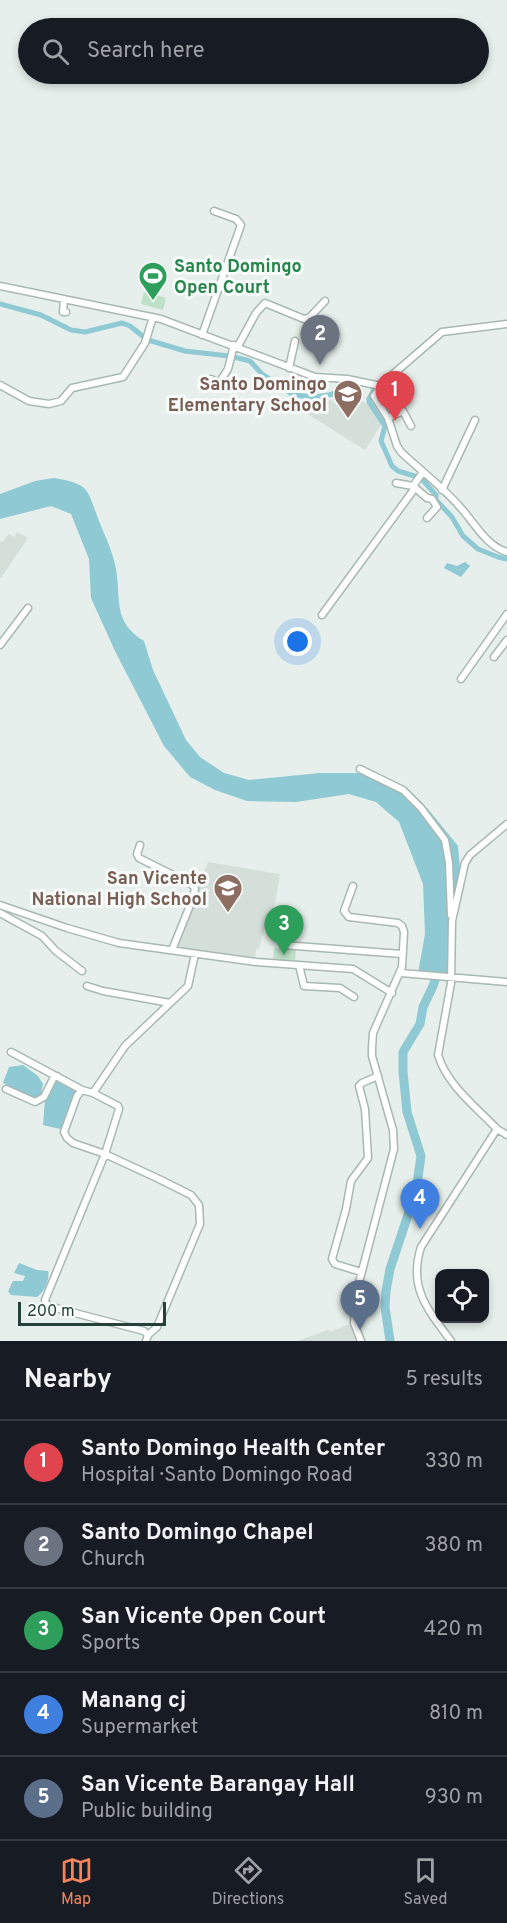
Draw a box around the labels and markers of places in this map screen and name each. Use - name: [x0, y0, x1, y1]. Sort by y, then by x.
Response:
- place label: Santo Domingo Open Court: [174, 256, 302, 300]
- sports icon: Santo Domingo Open Court: [137, 260, 169, 302]
- pin: 2: [300, 316, 340, 365]
- pin: 1: [376, 372, 414, 421]
- place label: Santo Domingo Elementary School: [168, 374, 327, 418]
- school or university icon: Santo Domingo Elementary School: [332, 378, 364, 420]
- place label: San Vicente National High School: [31, 868, 207, 912]
- school or university icon: San Vicente National High School: [212, 872, 244, 914]
- pin: 3: [264, 906, 304, 955]
- pin: 4: [400, 1180, 440, 1229]
- pin: 5: [340, 1280, 380, 1330]

